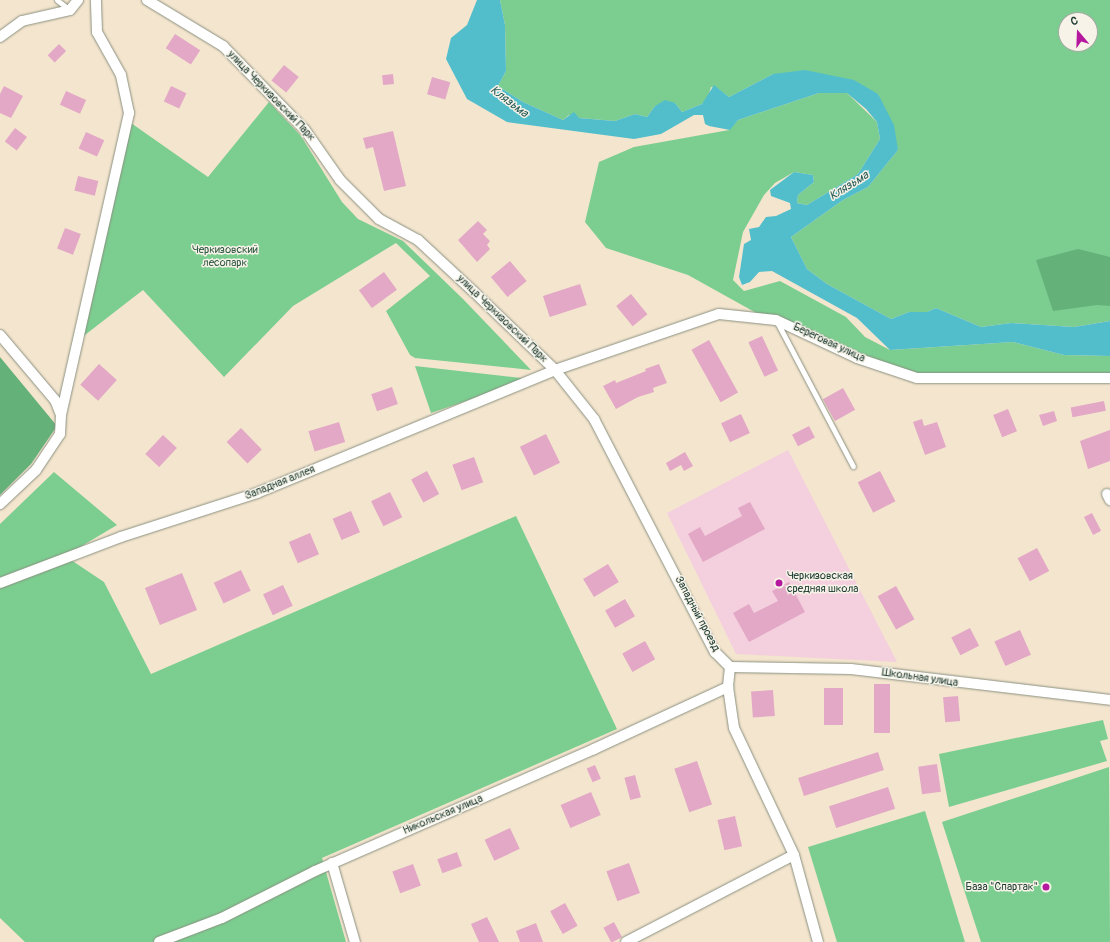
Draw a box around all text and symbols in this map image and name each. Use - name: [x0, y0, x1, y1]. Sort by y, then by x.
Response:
- north arrow: [1058, 12, 1098, 52]
- text: С: [1069, 14, 1080, 28]
- street label: улица Черкизовский Парк: [224, 48, 318, 144]
- water label: Клязьма: [487, 83, 531, 121]
- water label: Клязьма: [827, 168, 871, 204]
- park label: Черкизовский лесопарк: [192, 244, 258, 270]
- street label: улица Черкизовский Парк: [454, 272, 550, 366]
- street label: Береговая улица: [791, 321, 867, 365]
- street label: Западная аллея: [243, 463, 317, 503]
- place label: Черкизовская средняя школа: [787, 570, 858, 596]
- street label: Западный проезд: [672, 574, 722, 654]
- marker: Черкизовская средняя школа: [774, 578, 784, 588]
- street label: Школьная улица: [881, 666, 959, 690]
- street label: Никольская улица: [401, 792, 485, 838]
- place label: База "Спартак": [966, 880, 1038, 894]
- marker: База "Спартак": [1041, 882, 1051, 892]

